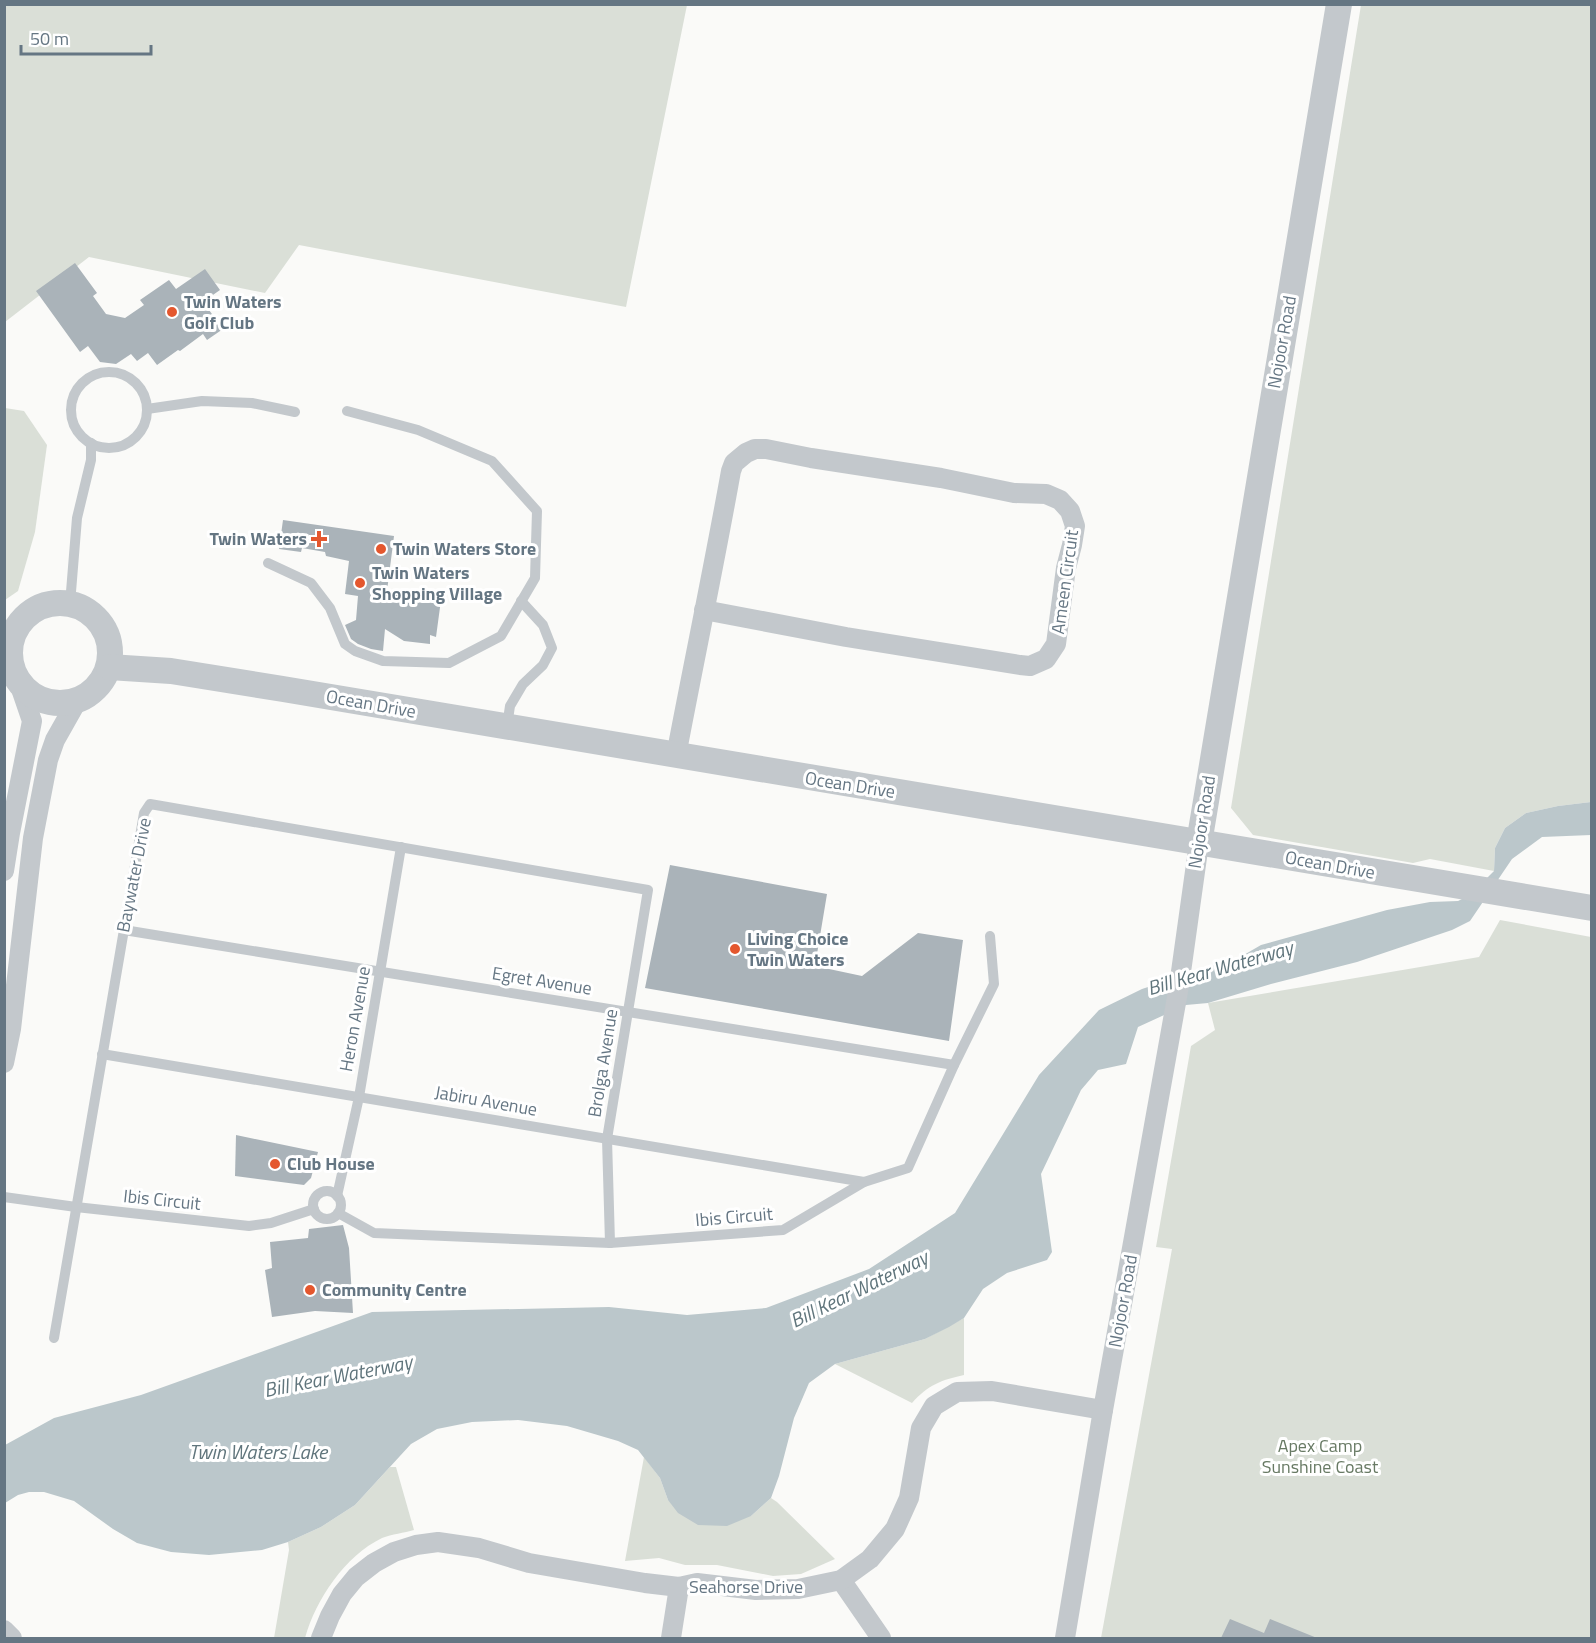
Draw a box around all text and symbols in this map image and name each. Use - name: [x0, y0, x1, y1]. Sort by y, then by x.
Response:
- scale bar: [21, 18, 152, 56]
- text: 50 m: [30, 25, 69, 52]
- place label: Twin Waters Golf Club: [184, 288, 282, 336]
- street label: Nojoor Road: [1260, 293, 1303, 390]
- marker: Twin Waters Golf Club: [165, 305, 179, 319]
- place label: Twin Waters: [209, 525, 307, 552]
- street label: Ameen Circuit: [1044, 527, 1085, 636]
- marker: Twin Waters: [312, 532, 326, 546]
- place label: Twin Waters Store: [393, 535, 536, 562]
- marker: Twin Waters Store: [374, 542, 388, 556]
- place label: Twin Waters Shopping Village: [372, 559, 502, 607]
- marker: Twin Waters Shopping Village: [353, 576, 367, 590]
- street label: Ocean Drive: [324, 682, 418, 725]
- street label: Ocean Drive: [803, 764, 897, 805]
- street label: Nojoor Road: [1181, 774, 1222, 870]
- street label: Baywater Drive: [109, 815, 158, 935]
- street label: Ocean Drive: [1283, 843, 1377, 886]
- place label: Living Choice Twin Waters: [747, 925, 848, 973]
- water label: Bill Kear Waterway: [1143, 931, 1298, 1003]
- marker: Living Choice Twin Waters: [728, 942, 742, 956]
- street label: Egret Avenue: [490, 959, 594, 1002]
- street label: Heron Avenue: [332, 964, 377, 1074]
- street label: Brolga Avenue: [581, 1007, 624, 1119]
- street label: Jabiru Avenue: [433, 1078, 539, 1123]
- place label: Club House: [287, 1150, 375, 1177]
- marker: Club House: [268, 1157, 282, 1171]
- street label: Ibis Circuit: [122, 1182, 203, 1217]
- street label: Ibis Circuit: [694, 1200, 774, 1233]
- water label: Bill Kear Waterway: [784, 1241, 935, 1335]
- street label: Nojoor Road: [1101, 1252, 1144, 1349]
- place label: Community Centre: [322, 1276, 467, 1303]
- marker: Community Centre: [303, 1283, 317, 1297]
- water label: Bill Kear Waterway: [261, 1346, 416, 1405]
- park label: Apex Camp Sunshine Coast: [1262, 1432, 1379, 1480]
- water label: Twin Waters Lake: [189, 1436, 329, 1467]
- street label: Seahorse Drive: [689, 1573, 803, 1600]

